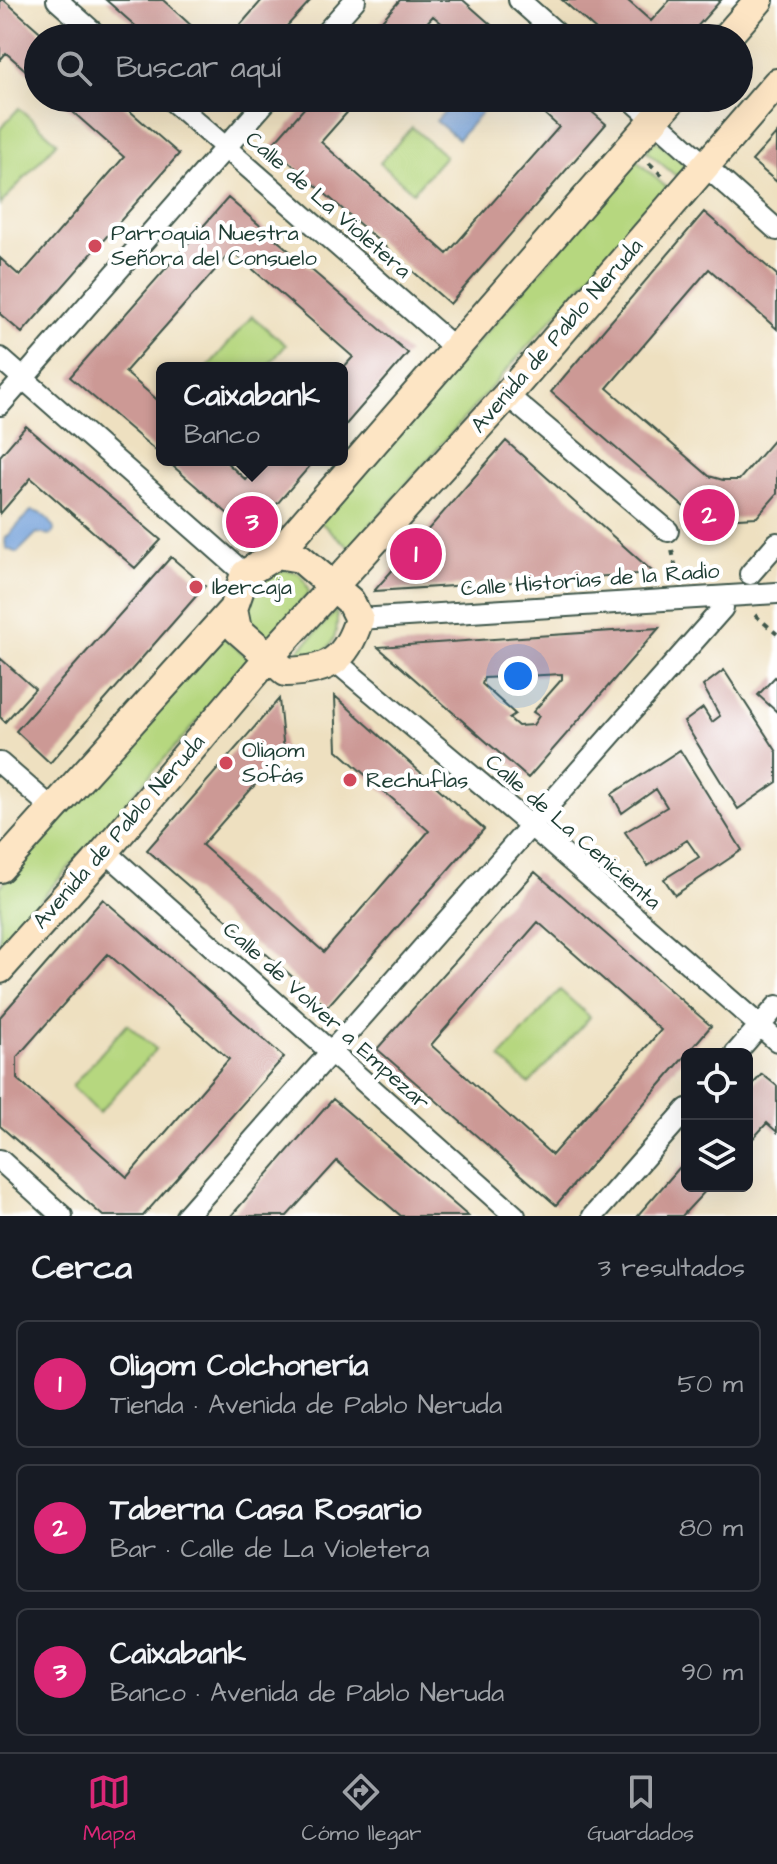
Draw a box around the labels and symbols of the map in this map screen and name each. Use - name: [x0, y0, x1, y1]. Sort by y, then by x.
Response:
- street label: Calle de La Violetera: [238, 124, 418, 286]
- place label: Parroquia Nuestra Señora del Consuelo: [111, 218, 318, 274]
- street label: Avenida de Pablo Neruda: [464, 232, 650, 440]
- marker: Parroquia Nuestra Señora del Consuelo: [86, 237, 104, 255]
- pin: 2: [683, 485, 735, 545]
- pin: 3: [226, 492, 278, 552]
- pin: 1: [390, 524, 442, 584]
- street label: Calle Historias de la Radio: [460, 555, 721, 605]
- place label: Ibercaja: [212, 572, 292, 603]
- marker: Ibercaja: [187, 578, 205, 596]
- your location: [498, 656, 538, 696]
- street label: Avenida de Pablo Neruda: [26, 728, 212, 936]
- place label: Oligom Sofás: [242, 735, 304, 791]
- street label: Calle de La Cenicienta: [478, 747, 668, 917]
- marker: Oligom Sofás: [217, 754, 235, 772]
- place label: Rechuflas: [366, 765, 468, 796]
- marker: Rechuflas: [341, 771, 359, 789]
- street label: Calle de Volver a Empezar: [216, 915, 436, 1117]

